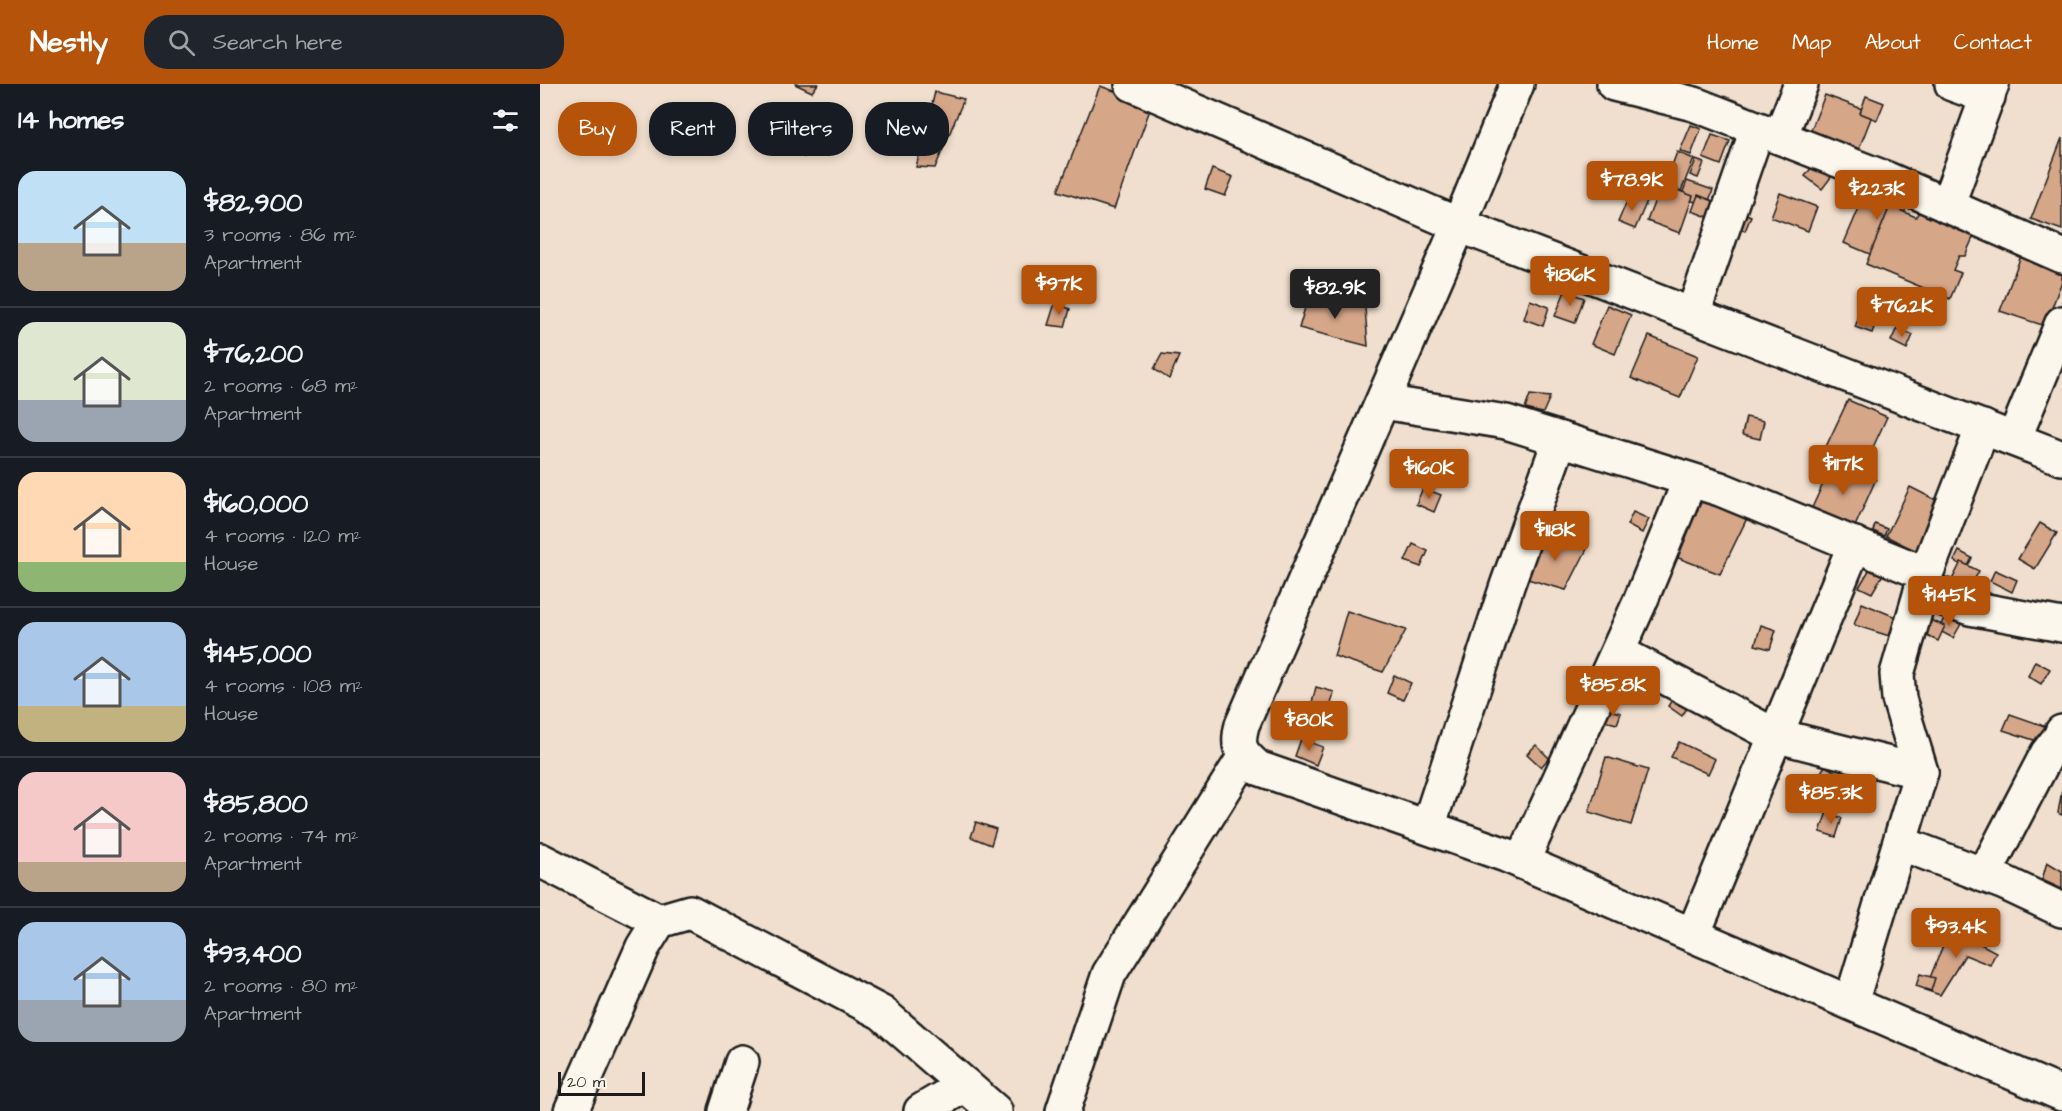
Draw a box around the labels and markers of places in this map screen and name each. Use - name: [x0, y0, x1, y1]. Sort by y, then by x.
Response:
- pin: $78.9K: [1583, 161, 1681, 212]
- pin: $223K: [1835, 170, 1919, 221]
- pin: $186K: [1528, 256, 1612, 307]
- pin: $97K: [1023, 265, 1095, 316]
- pin: $82.9K: [1286, 269, 1384, 320]
- pin: $76.2K: [1853, 287, 1951, 338]
- pin: $117K: [1801, 445, 1885, 496]
- pin: $160K: [1387, 449, 1471, 500]
- pin: $118K: [1513, 511, 1597, 562]
- pin: $145K: [1907, 576, 1991, 627]
- pin: $85.8K: [1564, 666, 1662, 717]
- pin: $80K: [1273, 701, 1345, 752]
- pin: $85.3K: [1782, 774, 1880, 825]
- pin: $93.4K: [1907, 908, 2005, 959]

